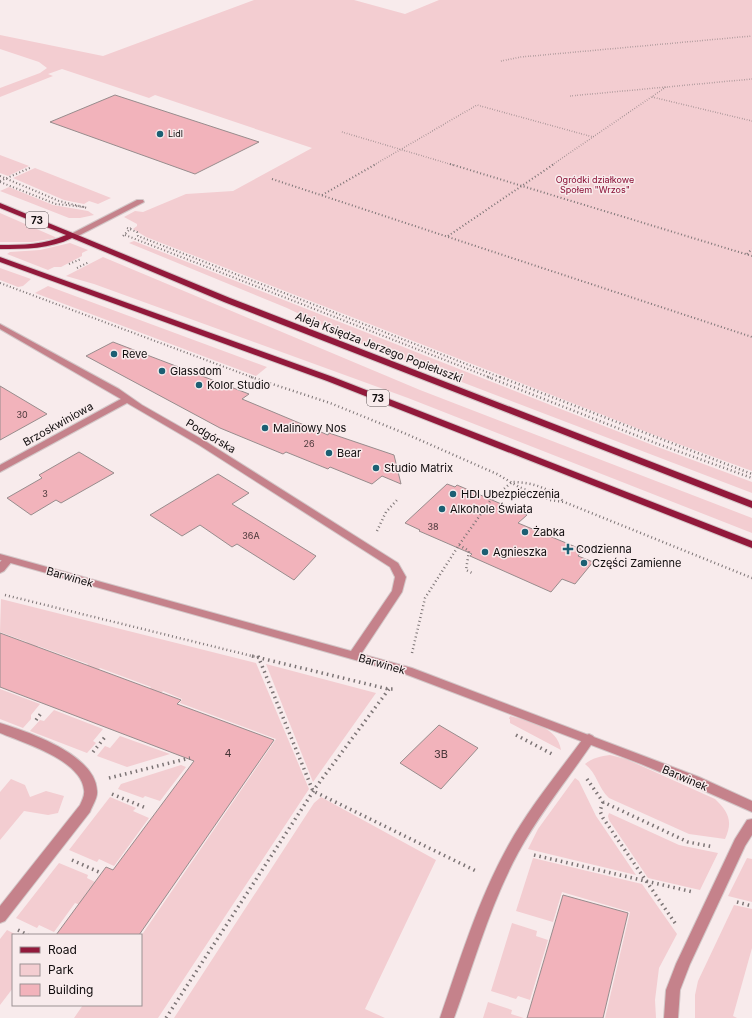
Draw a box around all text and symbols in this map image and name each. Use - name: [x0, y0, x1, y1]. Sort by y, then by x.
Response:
- place label: Lidl: [168, 128, 183, 139]
- marker: Lidl: [155, 129, 165, 139]
- park label: Ogródki działkowe Społem "Wrzos": [556, 174, 634, 195]
- road number: 73: [26, 212, 48, 228]
- street label: Aleja Księdza Jerzego Popiełuszki: [294, 309, 464, 385]
- place label: Reve: [122, 347, 148, 361]
- marker: Reve: [109, 349, 119, 359]
- place label: Glassdom: [170, 364, 222, 378]
- marker: Glassdom: [157, 366, 167, 376]
- place label: Kolor Studio: [207, 378, 271, 392]
- marker: Kolor Studio: [194, 380, 204, 390]
- road number: 73: [367, 390, 389, 406]
- street label: Brzoskwiniowa: [20, 399, 96, 449]
- house number: 30: [16, 409, 28, 420]
- street label: Podgórska: [183, 416, 239, 456]
- place label: Malinowy Nos: [273, 421, 346, 435]
- marker: Malinowy Nos: [260, 423, 270, 433]
- house number: 26: [303, 438, 315, 449]
- place label: Bear: [337, 446, 361, 460]
- marker: Bear: [324, 448, 334, 458]
- place label: Studio Matrix: [384, 461, 453, 475]
- marker: Studio Matrix: [371, 463, 381, 473]
- place label: HDI Ubezpieczenia: [461, 487, 560, 501]
- house number: 3: [42, 488, 48, 499]
- marker: HDI Ubezpieczenia: [448, 489, 458, 499]
- place label: Alkohole Świata: [450, 502, 533, 516]
- marker: Alkohole Świata: [437, 504, 447, 514]
- house number: 38: [427, 521, 439, 532]
- place label: Żabka: [533, 525, 565, 539]
- marker: Żabka: [520, 527, 530, 537]
- house number: 36A: [242, 530, 260, 541]
- place label: Codzienna: [576, 542, 632, 556]
- marker: Codzienna: [563, 544, 573, 554]
- place label: Agnieszka: [493, 545, 547, 559]
- marker: Agnieszka: [480, 547, 490, 557]
- place label: Części Zamienne: [592, 556, 681, 570]
- marker: Części Zamienne: [579, 558, 589, 568]
- street label: Barwinek: [45, 564, 95, 590]
- street label: Barwinek: [357, 651, 407, 677]
- house number: 4: [224, 746, 232, 760]
- house number: 3B: [434, 747, 448, 761]
- street label: Barwinek: [660, 762, 710, 794]
- legend: [12, 934, 142, 1006]
- text: Road: [48, 942, 77, 957]
- text: Park: [48, 962, 74, 977]
- text: Building: [48, 982, 93, 997]

